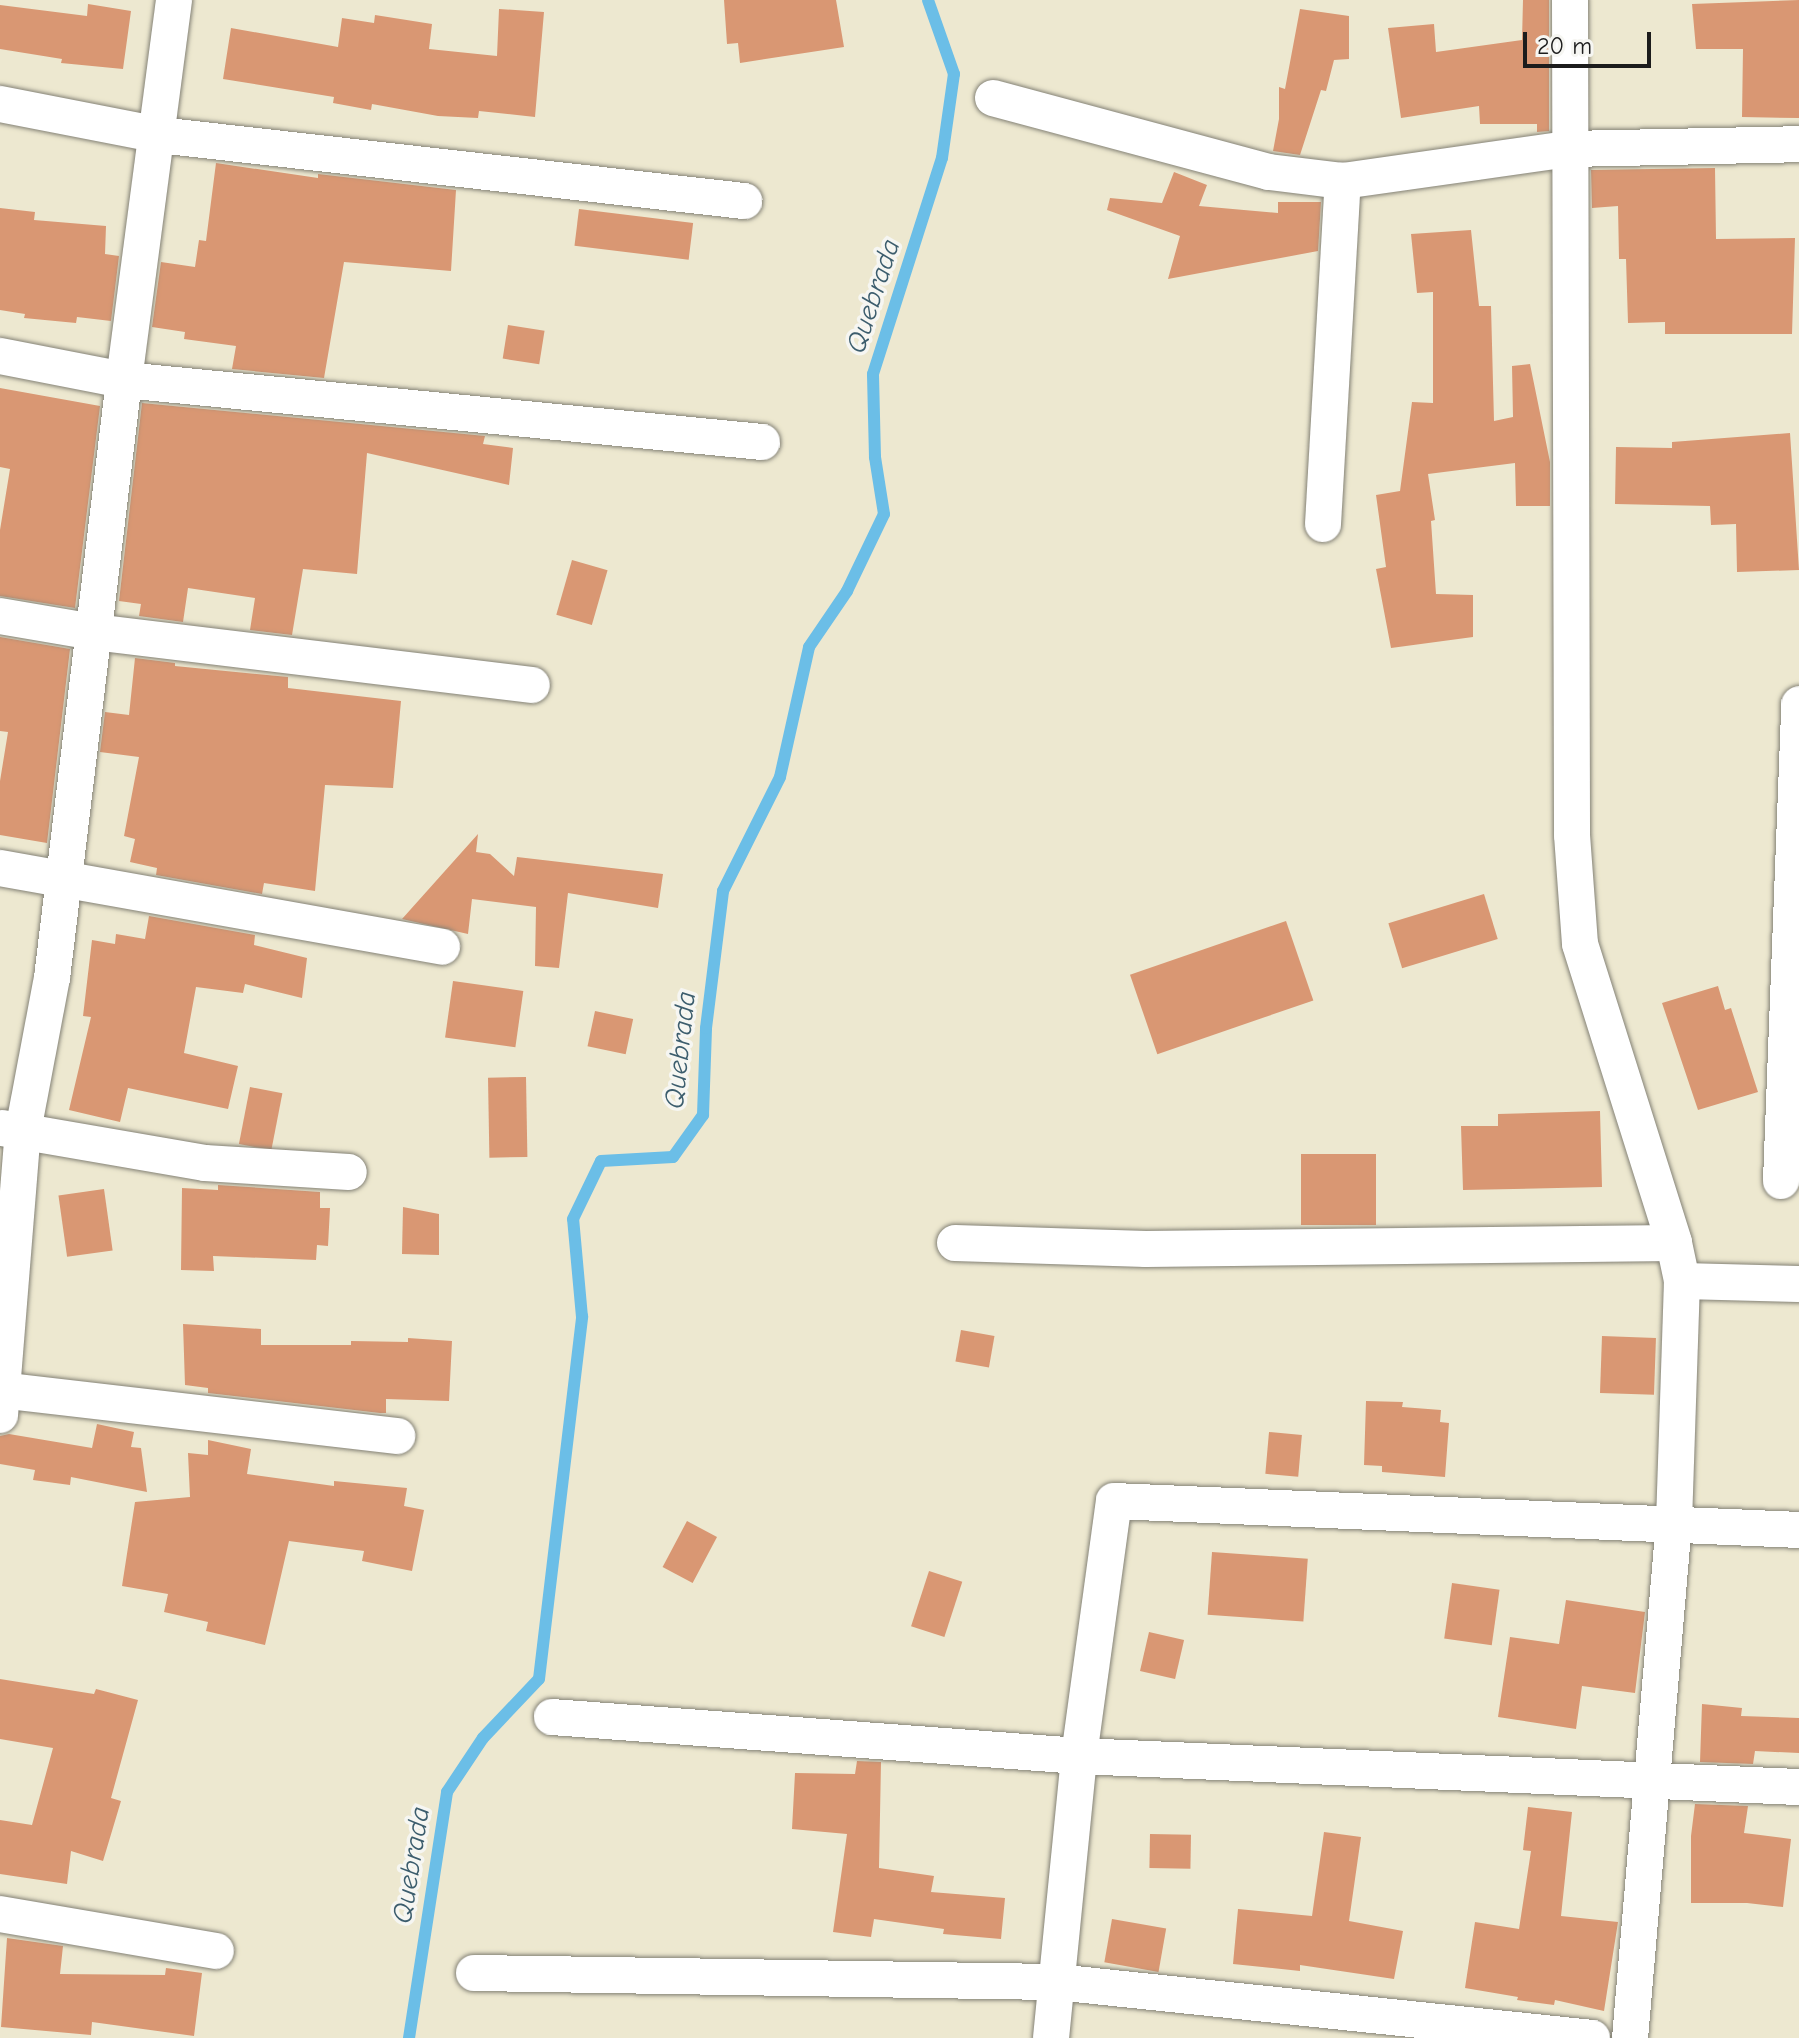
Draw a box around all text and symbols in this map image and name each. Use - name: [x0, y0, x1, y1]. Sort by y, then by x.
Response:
- scale bar: [1527, 16, 1655, 66]
- text: 20 m: [1537, 32, 1592, 60]
- water label: Quebrada: [839, 235, 907, 357]
- water label: Quebrada: [657, 990, 703, 1110]
- water label: Quebrada: [385, 1804, 437, 1926]

